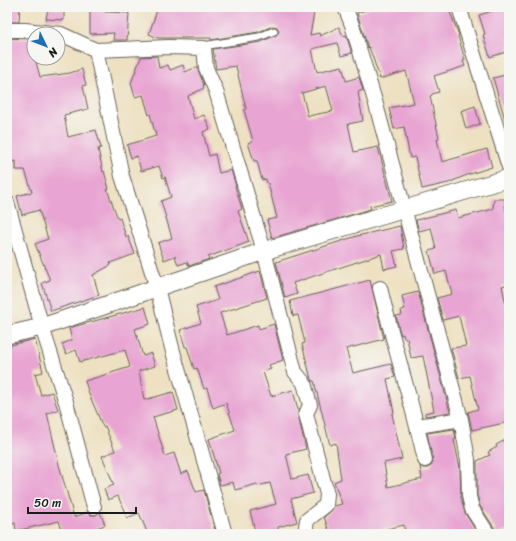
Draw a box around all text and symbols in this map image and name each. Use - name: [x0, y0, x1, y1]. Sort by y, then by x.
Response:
- north arrow: [26, 26, 66, 66]
- text: N: [43, 42, 63, 62]
- scale bar: [28, 489, 136, 515]
- text: 50 m: [34, 492, 61, 514]

